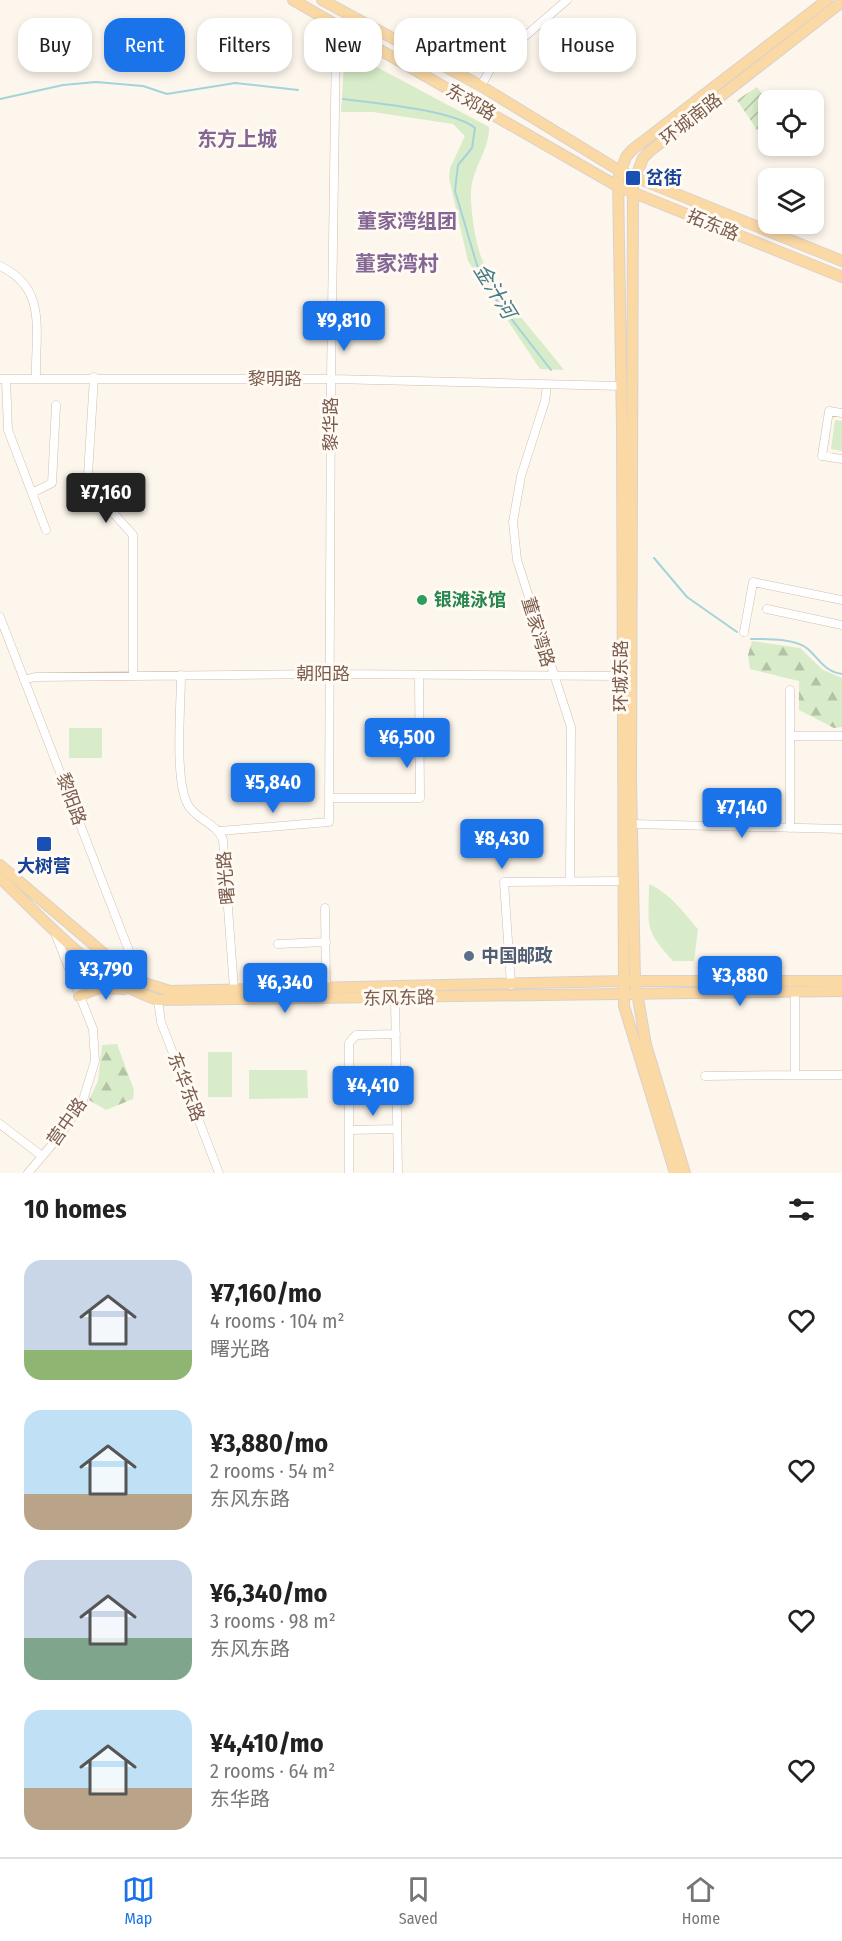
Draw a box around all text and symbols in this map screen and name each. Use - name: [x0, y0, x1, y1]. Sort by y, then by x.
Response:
- chip: Buy: [18, 18, 92, 72]
- chip: Rent: [104, 18, 185, 72]
- chip: Filters: [197, 18, 292, 72]
- chip: New: [304, 18, 382, 72]
- chip: Apartment: [394, 18, 527, 72]
- chip: House: [539, 18, 636, 72]
- street label: 东郊路: [442, 79, 500, 125]
- street label: 环城南路: [656, 88, 726, 150]
- map controls: [758, 90, 824, 234]
- button: locate: [758, 90, 824, 156]
- district label: 东方上城: [197, 127, 277, 151]
- place label: 岔街: [646, 167, 682, 189]
- button: layers: [758, 168, 824, 234]
- marker: 岔街: [624, 169, 642, 187]
- street label: 拓东路: [684, 205, 742, 245]
- district label: 董家湾组团: [357, 209, 457, 233]
- district label: 董家湾村: [355, 251, 439, 277]
- water label: 金汁河: [469, 259, 523, 326]
- pin: ¥9,810: [295, 301, 393, 352]
- text: ¥9,810: [317, 308, 371, 332]
- street label: 黎明路: [248, 368, 302, 390]
- street label: 黎华路: [320, 397, 342, 451]
- pin: ¥7,160: [57, 473, 155, 524]
- text: ¥7,160: [80, 480, 132, 504]
- place label: 银滩泳馆: [434, 589, 506, 611]
- marker: 银滩泳馆: [415, 593, 429, 607]
- street label: 董家湾路: [517, 594, 559, 670]
- street label: 环城东路: [610, 640, 632, 712]
- street label: 朝阳路: [296, 663, 350, 685]
- pin: ¥6,500: [358, 718, 456, 769]
- text: ¥6,500: [379, 725, 435, 749]
- pin: ¥5,840: [224, 763, 322, 814]
- street label: 黎阳路: [51, 770, 91, 828]
- text: ¥5,840: [245, 770, 301, 794]
- pin: ¥7,140: [693, 788, 791, 839]
- text: ¥7,140: [716, 795, 768, 819]
- pin: ¥8,430: [453, 819, 551, 870]
- text: ¥8,430: [474, 826, 530, 850]
- marker: 大树营: [35, 835, 53, 853]
- street label: 曙光路: [213, 850, 239, 906]
- place label: 大树营: [17, 855, 71, 877]
- place label: 中国邮政: [481, 945, 553, 967]
- marker: 中国邮政: [462, 949, 476, 963]
- pin: ¥3,790: [57, 950, 155, 1001]
- pin: ¥3,880: [691, 956, 789, 1007]
- text: ¥3,790: [79, 957, 133, 981]
- pin: ¥6,340: [236, 963, 334, 1014]
- text: ¥3,880: [712, 963, 768, 987]
- text: ¥6,340: [257, 970, 313, 994]
- street label: 东风东路: [363, 986, 435, 1010]
- street label: 东华东路: [163, 1049, 209, 1125]
- pin: ¥4,410: [324, 1066, 422, 1117]
- text: ¥4,410: [347, 1073, 399, 1097]
- street label: 营中路: [43, 1094, 91, 1150]
- icon: filters: [785, 1193, 818, 1226]
- text: 10 homes: [24, 1194, 127, 1225]
- text: ¥7,160/mo: [210, 1278, 322, 1309]
- icon: home: [72, 1284, 144, 1356]
- icon: heart: [785, 1304, 818, 1337]
- text: 4 rooms · 104 m²: [210, 1309, 345, 1333]
- text: 曙光路: [210, 1337, 270, 1361]
- text: ¥3,880/mo: [210, 1428, 328, 1459]
- icon: home: [72, 1434, 144, 1506]
- icon: heart: [785, 1454, 818, 1487]
- text: 2 rooms · 54 m²: [210, 1459, 335, 1483]
- text: 东风东路: [210, 1487, 290, 1511]
- text: ¥6,340/mo: [210, 1578, 327, 1609]
- icon: home: [72, 1584, 144, 1656]
- icon: heart: [785, 1604, 818, 1637]
- text: 3 rooms · 98 m²: [210, 1609, 336, 1633]
- text: 东风东路: [210, 1637, 290, 1661]
- text: ¥4,410/mo: [210, 1728, 324, 1759]
- icon: home: [72, 1734, 144, 1806]
- icon: heart: [785, 1754, 818, 1787]
- text: 2 rooms · 64 m²: [210, 1759, 335, 1783]
- text: 东华路: [210, 1787, 270, 1811]
- tab: Map: [122, 1873, 155, 1928]
- tab: Saved: [399, 1873, 438, 1928]
- tab: Home: [682, 1873, 720, 1928]

